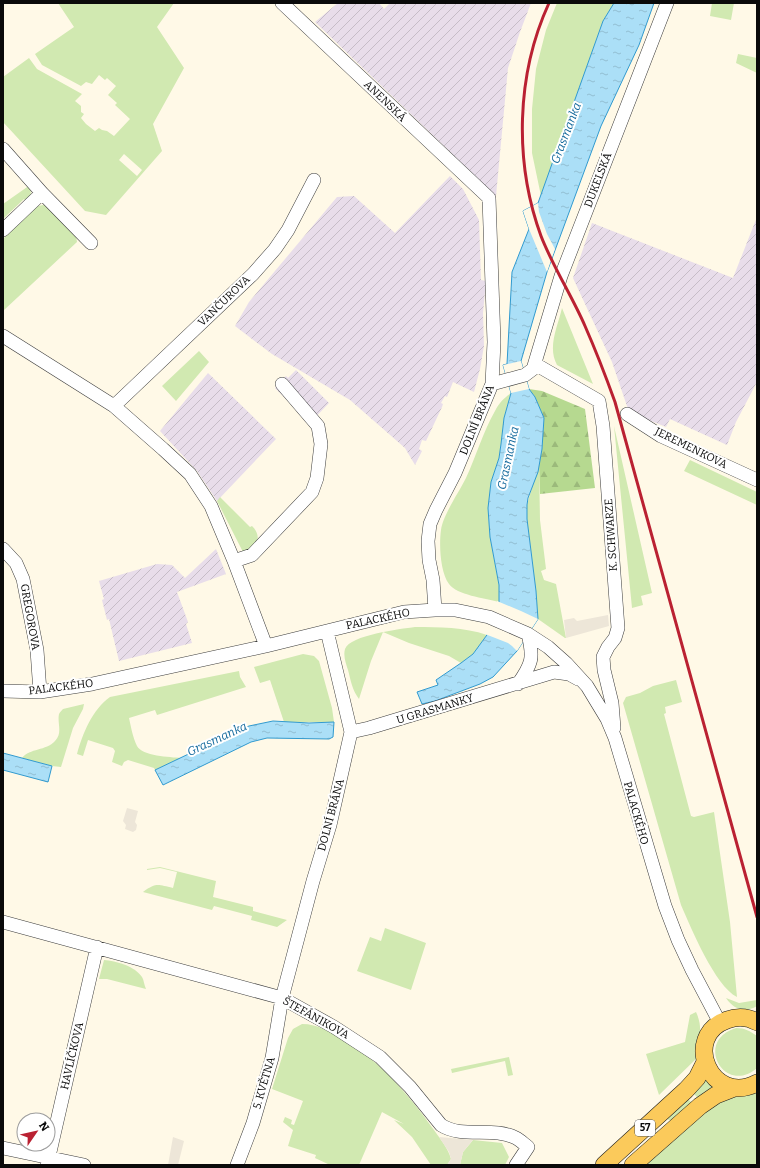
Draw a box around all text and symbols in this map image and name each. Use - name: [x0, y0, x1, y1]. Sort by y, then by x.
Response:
- street label: ANENSKÁ: [361, 77, 410, 124]
- water label: Grasmanka: [548, 100, 584, 166]
- street label: DUKELSKÁ: [581, 150, 614, 209]
- street label: VANČUROVA: [195, 272, 253, 329]
- street label: DOLNÍ BRÁNA: [456, 382, 497, 457]
- street label: JEREMENKOVA: [652, 424, 730, 471]
- water label: Grasmanka: [494, 425, 522, 491]
- street label: K. SCHWARZE: [602, 498, 620, 572]
- street label: GREGOROVA: [18, 583, 42, 652]
- street label: PALACKÉHO: [345, 605, 411, 632]
- street label: PALACKÉHO: [28, 676, 94, 697]
- street label: U GRASMANKY: [395, 691, 476, 727]
- water label: Grasmanka: [185, 719, 249, 759]
- street label: DOLNÍ BRÁNA: [314, 777, 347, 853]
- street label: PALACKÉHO: [621, 780, 652, 846]
- street label: ŠTEFÁNIKOVA: [280, 993, 352, 1042]
- street label: HAVLÍČKOVA: [57, 1021, 86, 1091]
- street label: 5. KVĚTNA: [249, 1055, 278, 1111]
- north arrow: [16, 1112, 56, 1152]
- text: N: [36, 1120, 52, 1134]
- road number: 57: [635, 1120, 655, 1136]

